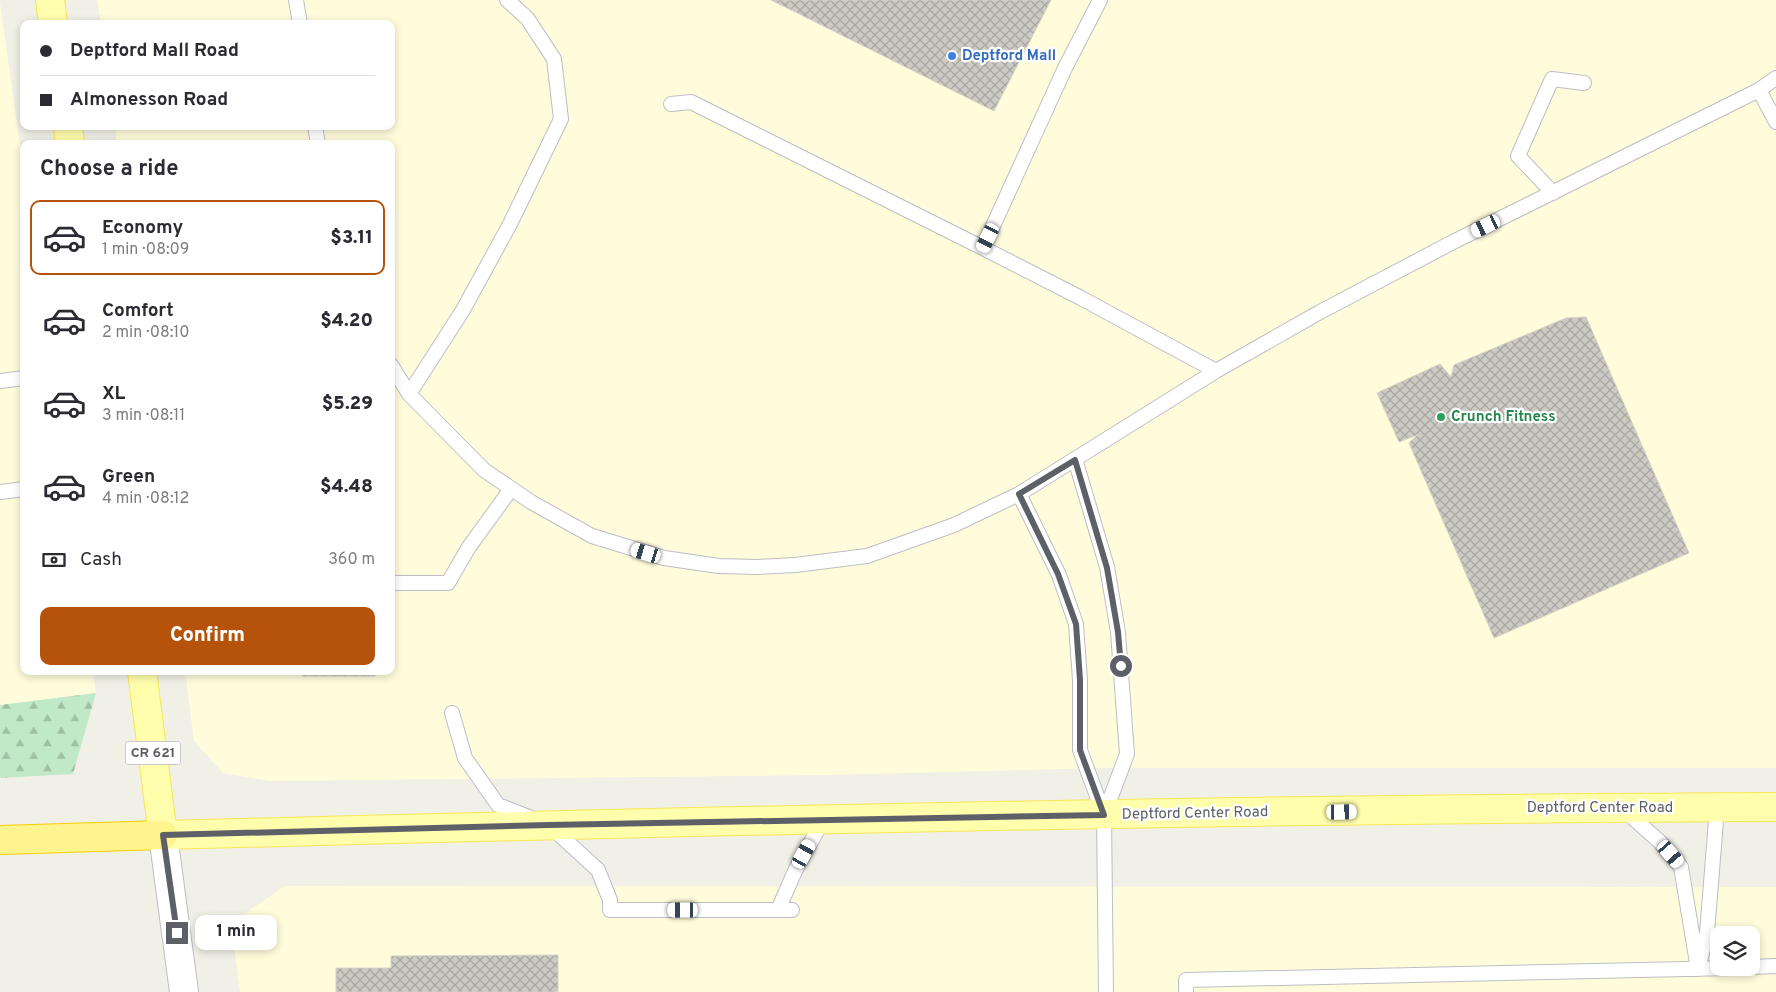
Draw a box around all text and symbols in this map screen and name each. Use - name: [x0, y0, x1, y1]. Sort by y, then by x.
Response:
- text: Deptford Mall Road: [70, 39, 239, 63]
- place label: Deptford Mall: [962, 47, 1056, 66]
- marker: Deptford Mall: [946, 50, 958, 62]
- text: Almonesson Road: [70, 88, 228, 112]
- text: Choose a ride: [40, 156, 178, 183]
- car: [1469, 213, 1502, 239]
- icon: car: [42, 215, 87, 260]
- text: Economy: [102, 216, 183, 240]
- car: [974, 221, 1001, 255]
- text: $3.11: [330, 226, 373, 250]
- text: 1 min · 08:09: [102, 240, 189, 260]
- icon: car: [42, 298, 87, 343]
- text: Comfort: [102, 299, 174, 323]
- text: $4.20: [320, 309, 373, 333]
- text: 2 min · 08:10: [102, 323, 190, 343]
- icon: car: [42, 381, 87, 426]
- text: XL: [102, 382, 125, 406]
- text: $5.29: [322, 392, 373, 416]
- text: 3 min · 08:11: [102, 406, 185, 426]
- place label: Crunch Fitness: [1451, 408, 1556, 427]
- marker: Crunch Fitness: [1435, 411, 1447, 423]
- icon: car: [42, 464, 87, 509]
- text: Green: [102, 465, 155, 489]
- text: $4.48: [320, 475, 373, 499]
- text: 4 min · 08:12: [102, 489, 189, 509]
- car: [629, 541, 662, 565]
- icon: cash: [40, 546, 68, 574]
- text: Cash: [80, 548, 122, 572]
- text: 360 m: [328, 550, 375, 570]
- button: Confirm: [40, 607, 375, 665]
- route start: [1110, 655, 1132, 677]
- road number: CR 621: [126, 741, 180, 764]
- street label: Deptford Center Road: [1527, 799, 1673, 818]
- street label: Deptford Center Road: [1122, 803, 1268, 825]
- car: [1326, 804, 1357, 820]
- car: [790, 837, 817, 871]
- car: [1655, 838, 1686, 870]
- car: [668, 903, 698, 918]
- callout: 1 min: [194, 916, 277, 950]
- route end: [166, 922, 188, 944]
- text: 1 min: [216, 922, 256, 942]
- map controls: [1710, 926, 1760, 976]
- button: layers: [1710, 926, 1760, 976]

